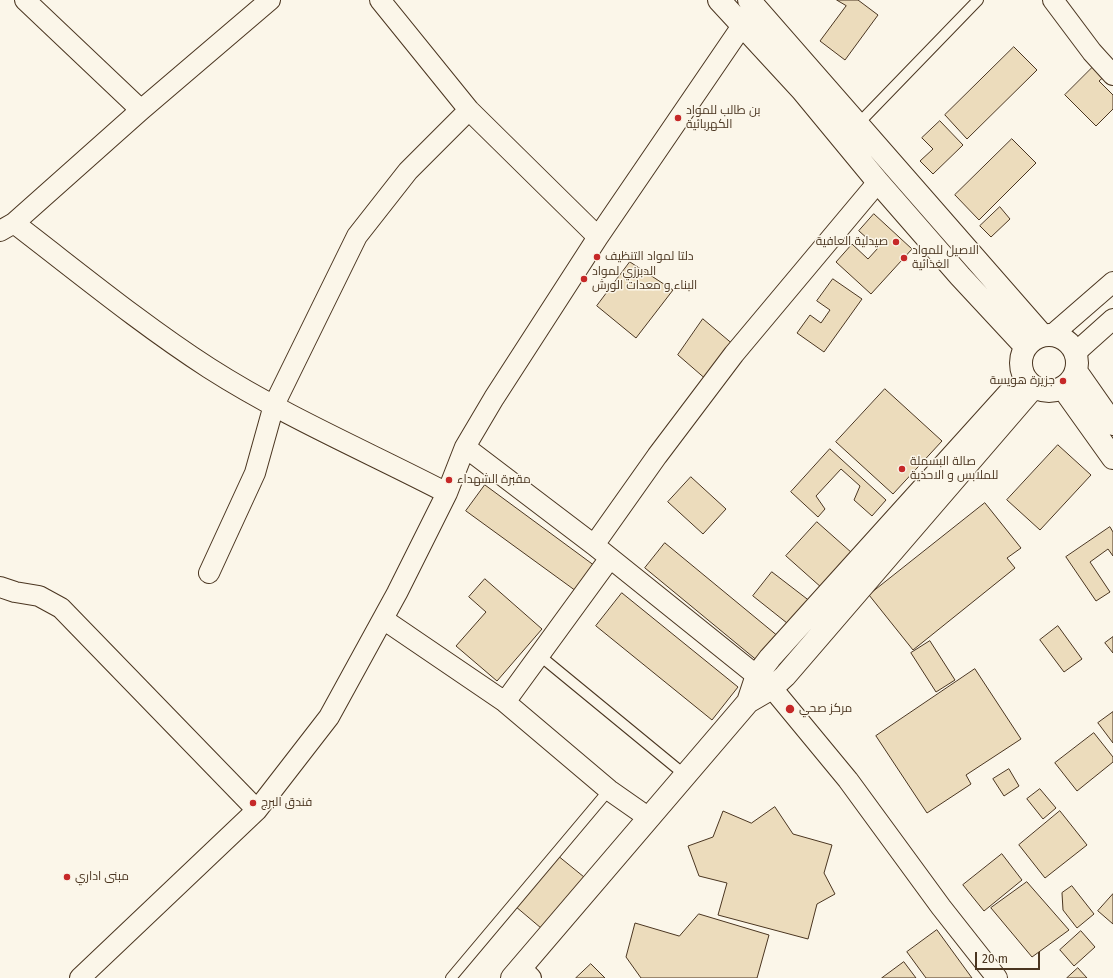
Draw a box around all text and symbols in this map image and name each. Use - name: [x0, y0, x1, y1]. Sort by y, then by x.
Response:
- place label: بن طالب للمواد الكهربائية: [686, 104, 761, 132]
- marker: بن طالب للمواد الكهربائية: [673, 113, 683, 123]
- place label: صيدلية العافية: [816, 235, 888, 249]
- marker: صيدلية العافية: [891, 237, 901, 247]
- place label: الاصيل للمواد الغذائية: [912, 244, 979, 272]
- place label: دلتا لمواد التنظيف: [605, 250, 694, 264]
- marker: دلتا لمواد التنظيف: [592, 252, 602, 262]
- marker: الاصيل للمواد الغذائية: [899, 253, 909, 263]
- place label: الدبرزي لمواد البناء و معدات الورش: [592, 265, 697, 293]
- marker: الدبرزي لمواد البناء و معدات الورش: [579, 274, 589, 284]
- place label: جزيرة هويسة: [990, 374, 1055, 388]
- marker: جزيرة هويسة: [1058, 376, 1068, 386]
- place label: صالة البسملة للملابس و الاحذية: [910, 455, 998, 483]
- marker: صالة البسملة للملابس و الاحذية: [897, 464, 907, 474]
- place label: مقبرة الشهداء: [457, 473, 531, 487]
- marker: مقبرة الشهداء: [444, 475, 454, 485]
- place label: مركز صحي: [799, 702, 852, 716]
- marker: مركز صحي: [784, 703, 796, 715]
- place label: فندق البرج: [261, 796, 312, 810]
- marker: فندق البرج: [248, 798, 258, 808]
- place label: مبنى اداري: [75, 870, 129, 884]
- marker: مبنى اداري: [62, 872, 72, 882]
- scale bar: [977, 944, 1042, 970]
- text: 20 m: [982, 952, 1008, 966]

